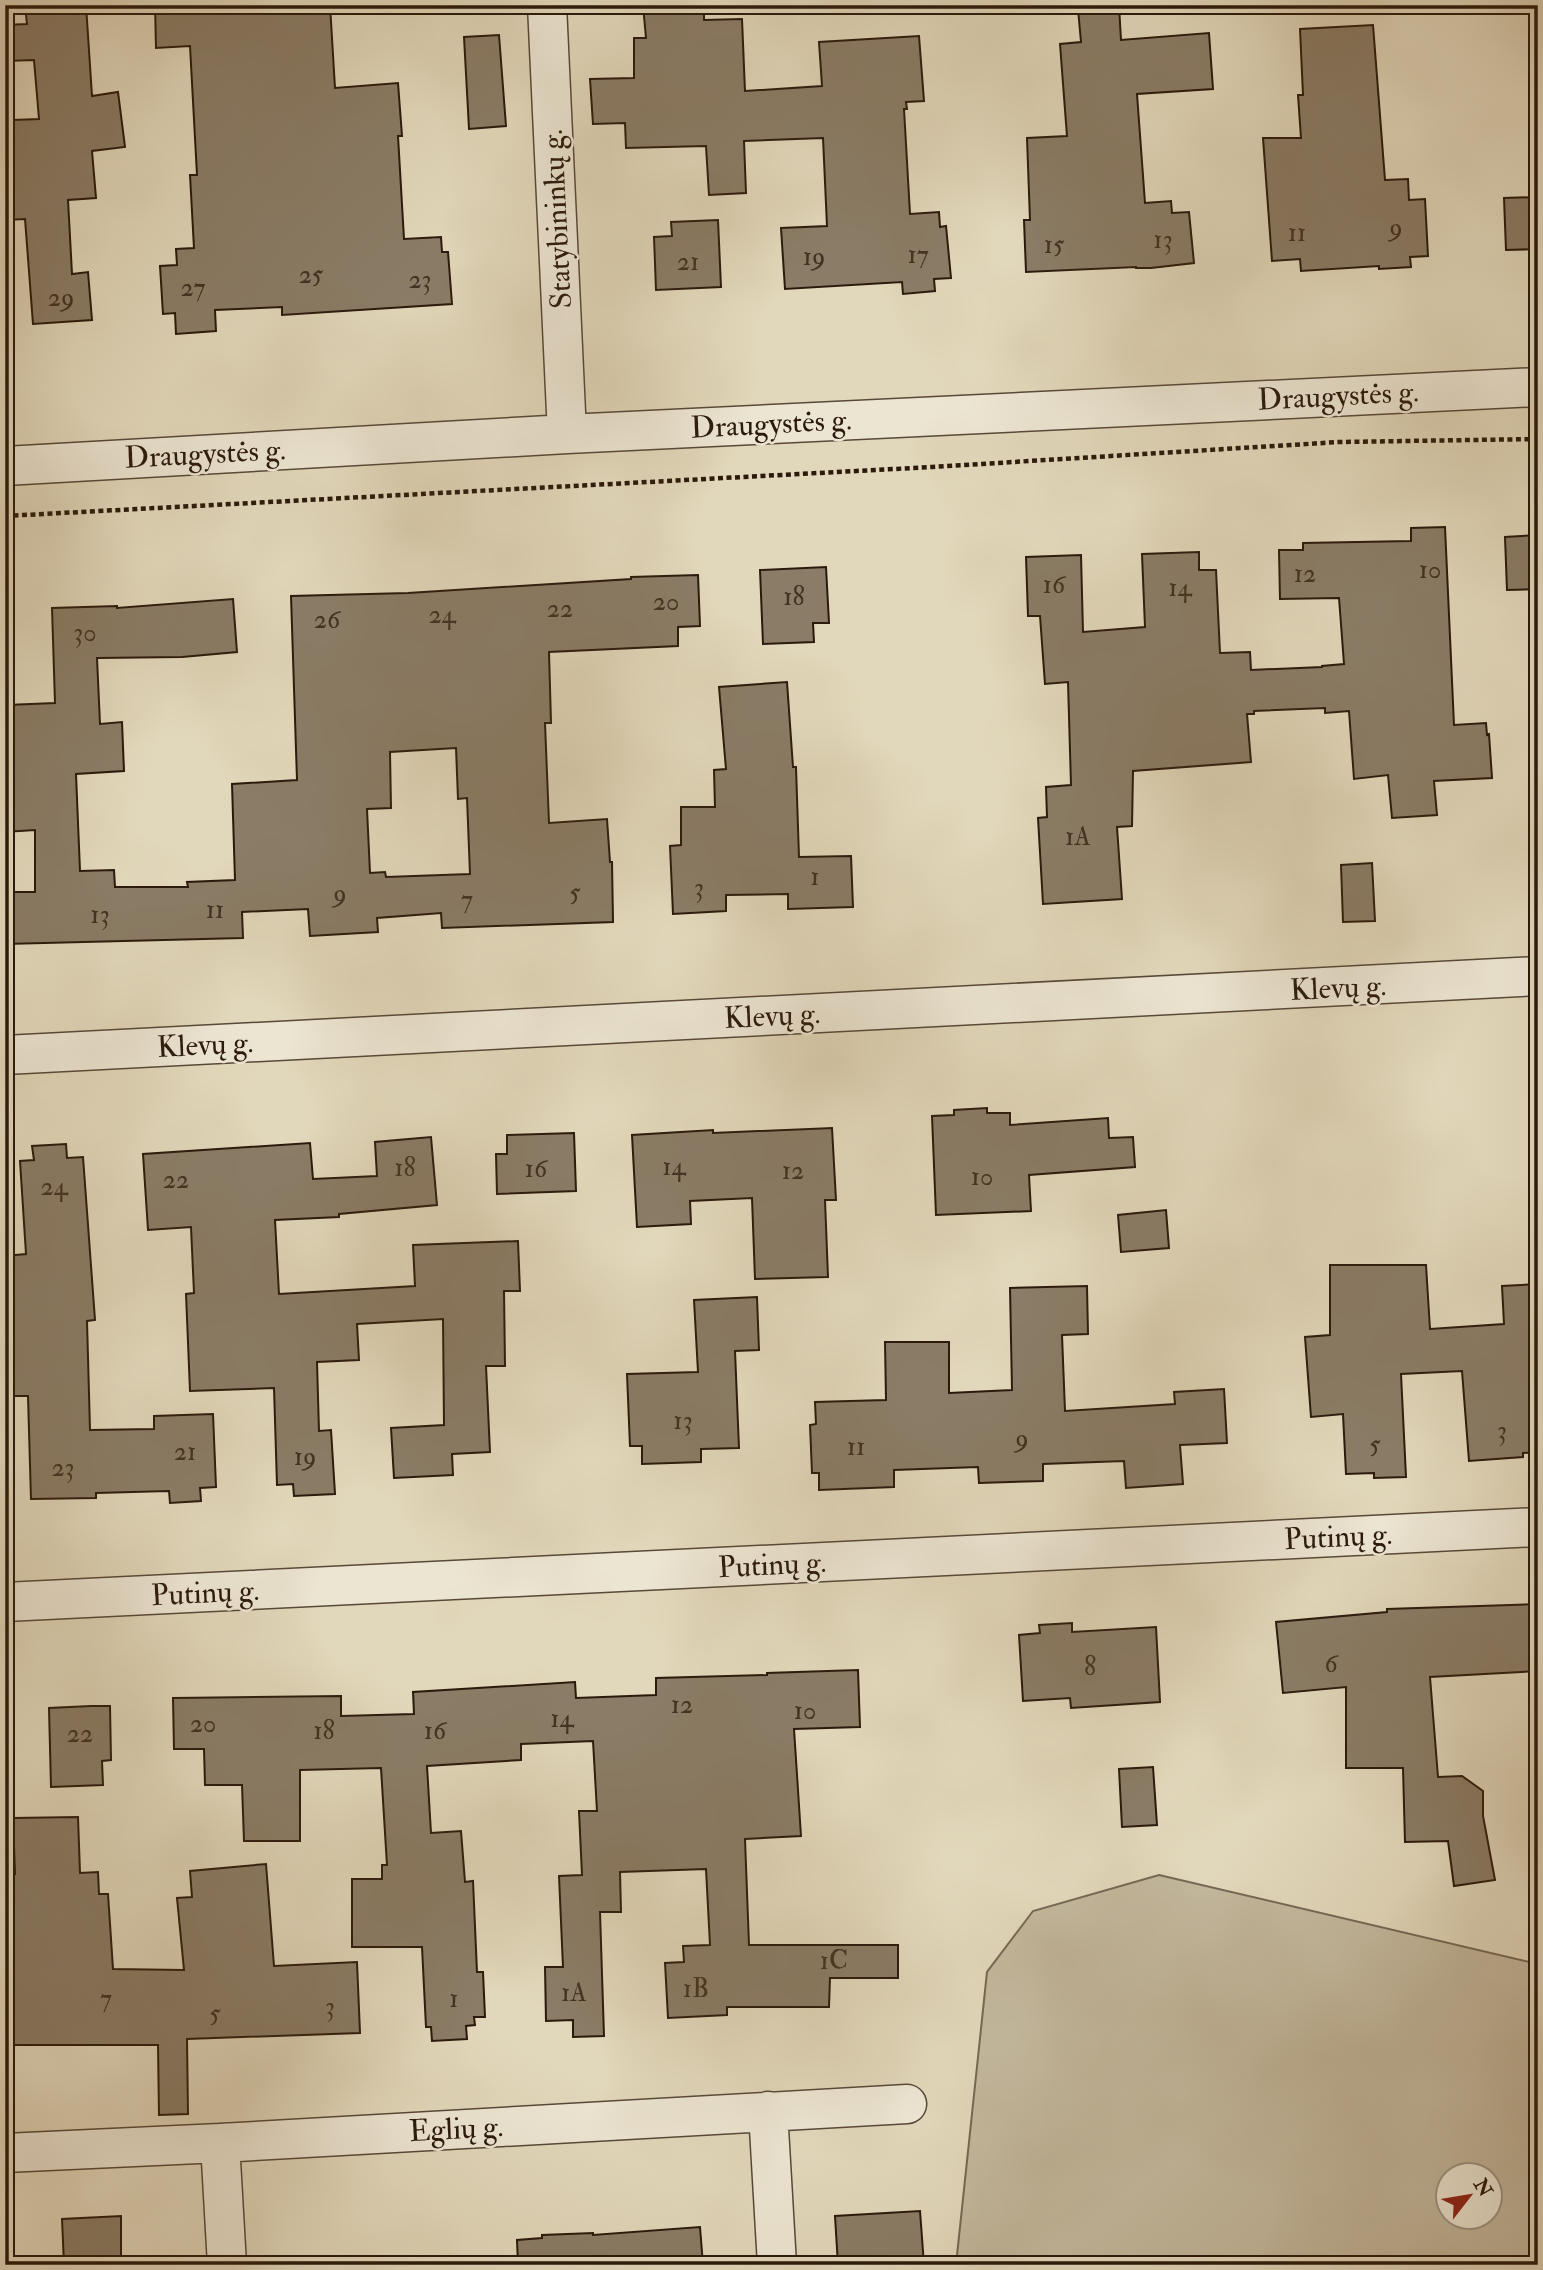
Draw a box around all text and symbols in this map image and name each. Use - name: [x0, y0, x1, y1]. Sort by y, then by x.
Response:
- street label: Statybininkų g.: [534, 128, 580, 310]
- house number: 9: [1387, 212, 1403, 244]
- house number: 11: [1288, 217, 1306, 249]
- house number: 13: [1153, 224, 1173, 256]
- house number: 15: [1044, 229, 1065, 261]
- house number: 17: [907, 239, 929, 271]
- house number: 19: [803, 241, 825, 273]
- house number: 21: [677, 246, 699, 278]
- house number: 25: [299, 259, 324, 291]
- house number: 23: [408, 264, 432, 296]
- house number: 27: [180, 272, 206, 304]
- house number: 29: [48, 282, 74, 314]
- street label: Draugystės g.: [1257, 373, 1419, 419]
- street label: Draugystės g.: [690, 401, 852, 447]
- street label: Draugystės g.: [124, 431, 286, 477]
- house number: 10: [1419, 554, 1441, 586]
- house number: 12: [1294, 558, 1316, 590]
- house number: 16: [1043, 569, 1067, 601]
- house number: 14: [1168, 572, 1193, 604]
- house number: 18: [783, 581, 805, 613]
- house number: 20: [653, 586, 679, 618]
- house number: 22: [547, 593, 573, 625]
- house number: 24: [428, 599, 457, 631]
- house number: 26: [314, 604, 342, 636]
- house number: 30: [73, 617, 97, 649]
- house number: 1A: [1065, 821, 1091, 853]
- house number: 1: [810, 861, 820, 893]
- house number: 3: [694, 872, 704, 904]
- house number: 5: [569, 877, 581, 909]
- house number: 9: [331, 878, 347, 910]
- house number: 7: [461, 884, 473, 916]
- house number: 11: [206, 894, 224, 926]
- house number: 13: [90, 899, 110, 931]
- street label: Klevų g.: [1289, 967, 1387, 1009]
- street label: Klevų g.: [723, 995, 821, 1037]
- street label: Klevų g.: [156, 1024, 254, 1066]
- house number: 14: [662, 1151, 687, 1183]
- house number: 18: [394, 1152, 416, 1184]
- house number: 16: [525, 1153, 549, 1185]
- house number: 12: [782, 1155, 804, 1187]
- house number: 10: [971, 1161, 993, 1193]
- house number: 22: [163, 1164, 189, 1196]
- house number: 24: [40, 1171, 69, 1203]
- house number: 13: [673, 1405, 693, 1437]
- house number: 3: [1497, 1415, 1507, 1447]
- house number: 9: [1013, 1423, 1029, 1455]
- house number: 5: [1369, 1429, 1381, 1461]
- house number: 11: [847, 1431, 865, 1463]
- house number: 21: [174, 1436, 196, 1468]
- house number: 19: [294, 1441, 316, 1473]
- house number: 23: [51, 1452, 75, 1484]
- street label: Putinų g.: [1283, 1516, 1393, 1558]
- street label: Putinų g.: [717, 1544, 827, 1586]
- street label: Putinų g.: [150, 1572, 260, 1614]
- house number: 6: [1324, 1648, 1339, 1680]
- house number: 8: [1084, 1651, 1096, 1683]
- house number: 12: [671, 1689, 693, 1721]
- house number: 10: [794, 1695, 816, 1727]
- house number: 14: [550, 1703, 575, 1735]
- house number: 20: [190, 1708, 216, 1740]
- house number: 18: [313, 1715, 335, 1747]
- house number: 16: [424, 1715, 448, 1747]
- house number: 22: [67, 1718, 93, 1750]
- house number: 1C: [820, 1945, 848, 1977]
- house number: 1B: [683, 1973, 709, 2005]
- house number: 1A: [561, 1977, 587, 2009]
- house number: 7: [100, 1983, 112, 2015]
- house number: 1: [449, 1983, 459, 2015]
- house number: 3: [325, 1991, 335, 2023]
- house number: 5: [209, 1998, 221, 2030]
- street label: Eglių g.: [408, 2108, 504, 2150]
- north arrow: [1434, 2162, 1504, 2232]
- text: N: [1468, 2173, 1498, 2202]

